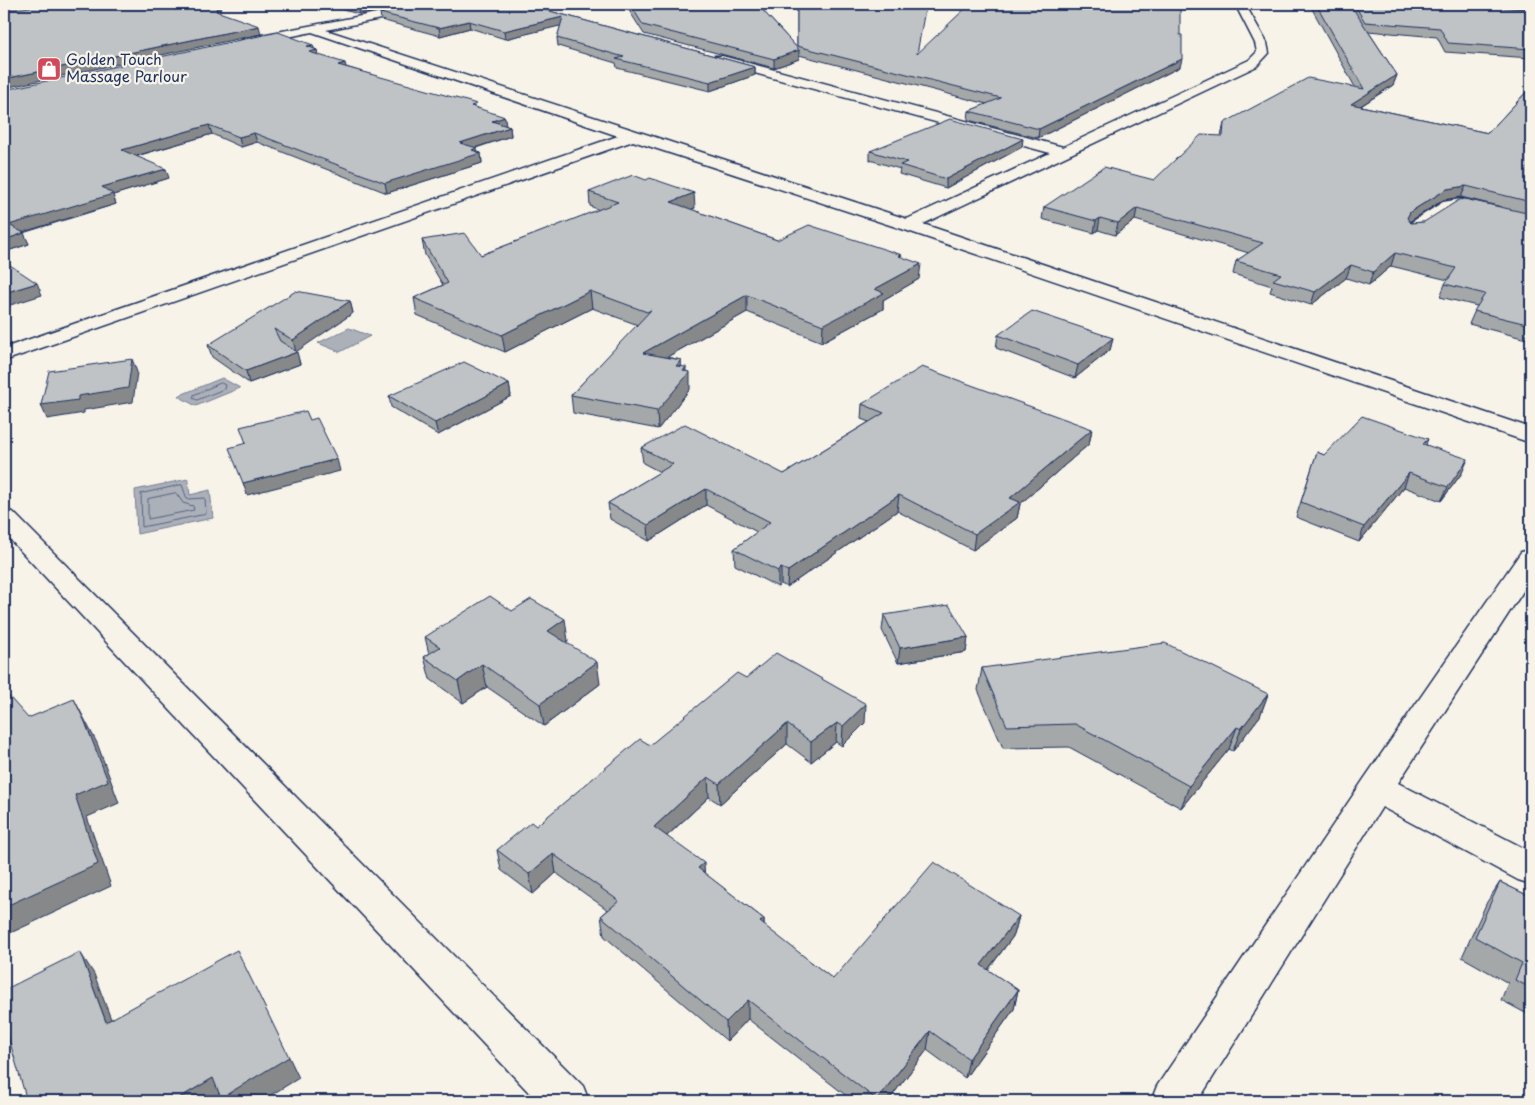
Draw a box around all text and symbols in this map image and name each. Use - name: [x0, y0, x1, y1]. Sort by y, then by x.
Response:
- place label: Golden Touch Massage Parlour: [66, 47, 187, 87]
- shop icon: Golden Touch Massage Parlour: [36, 56, 62, 82]

